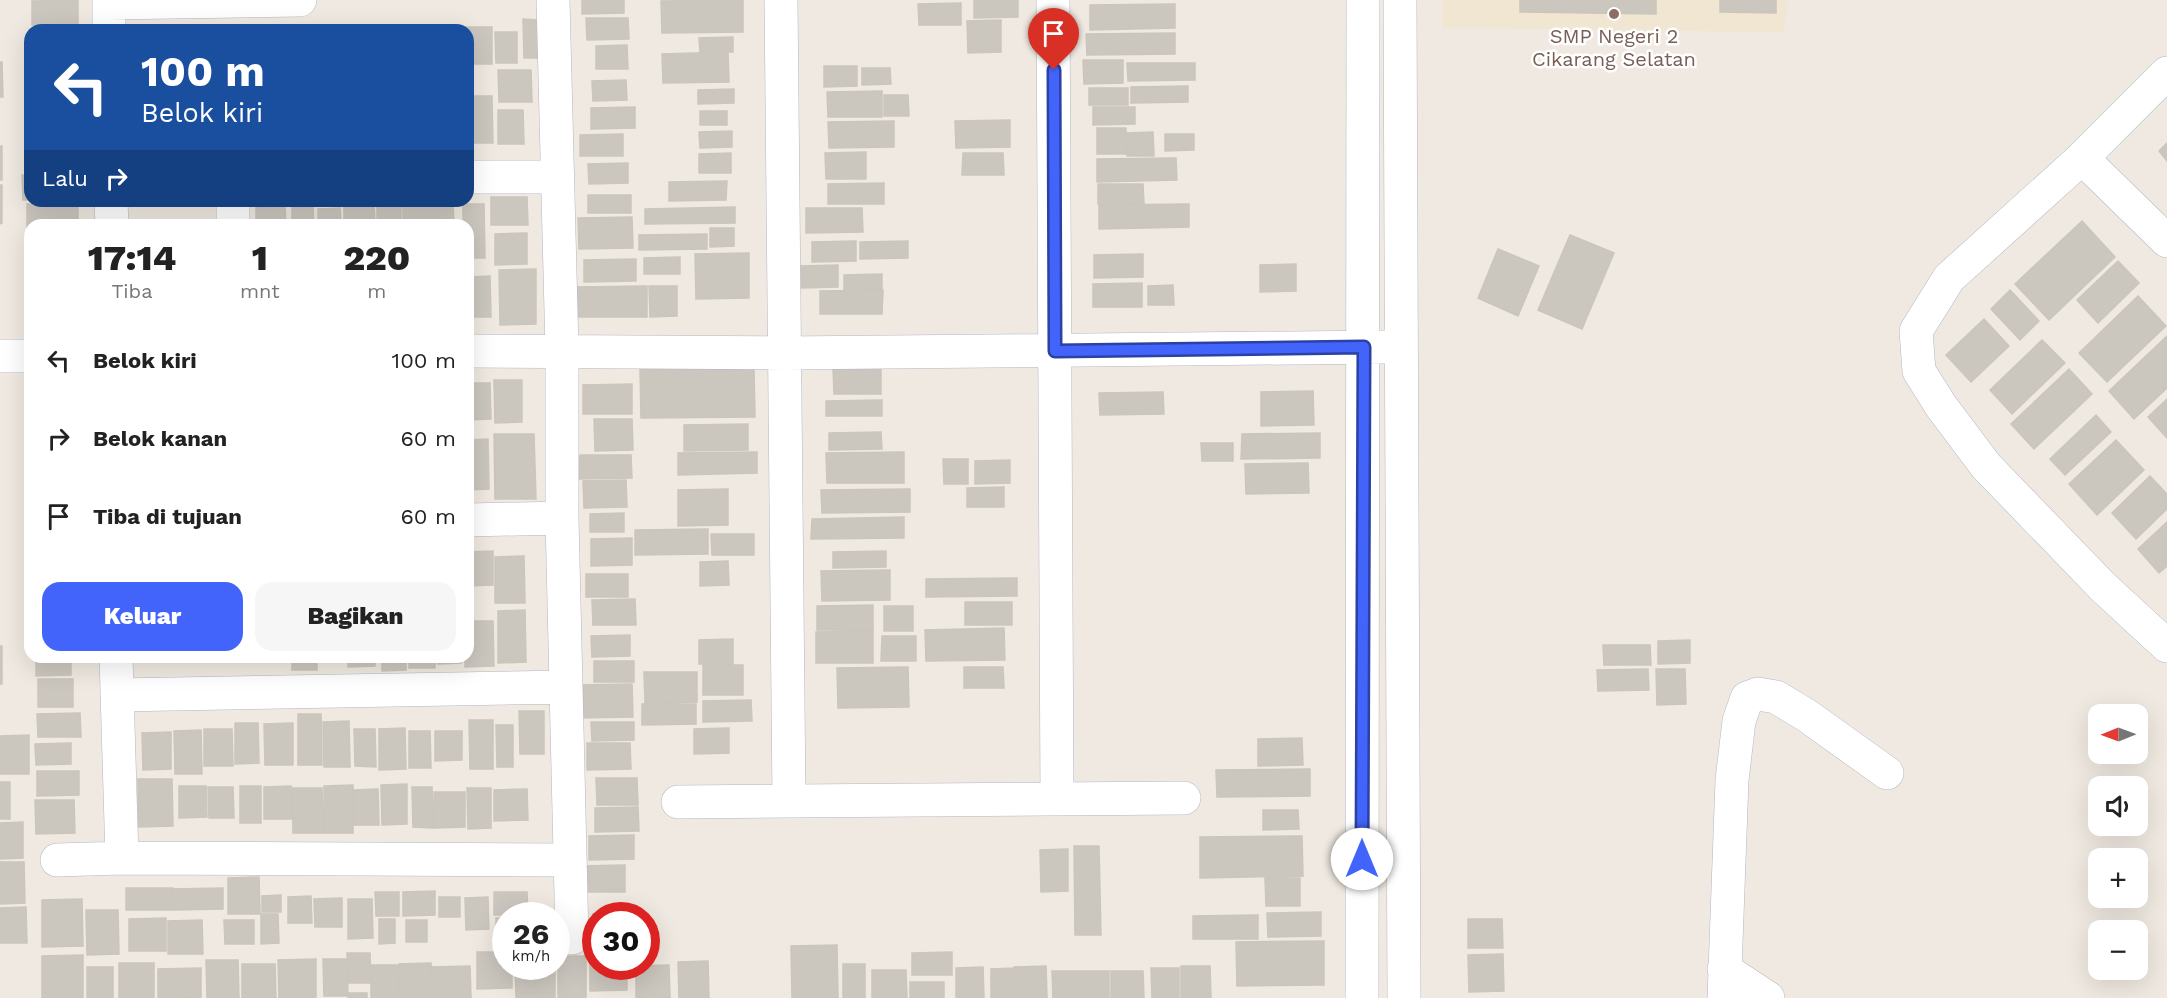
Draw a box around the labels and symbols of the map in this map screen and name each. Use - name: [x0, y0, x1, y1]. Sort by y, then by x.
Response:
- marker: SMP Negeri 2 Cikarang Selatan: [1607, 7, 1621, 21]
- pin: [1028, 8, 1079, 70]
- place label: SMP Negeri 2 Cikarang Selatan: [1532, 24, 1696, 71]
- north arrow: [2088, 704, 2148, 764]
- position arrow: [1330, 827, 1394, 891]
- speed limit sign: 30: [582, 902, 660, 980]

